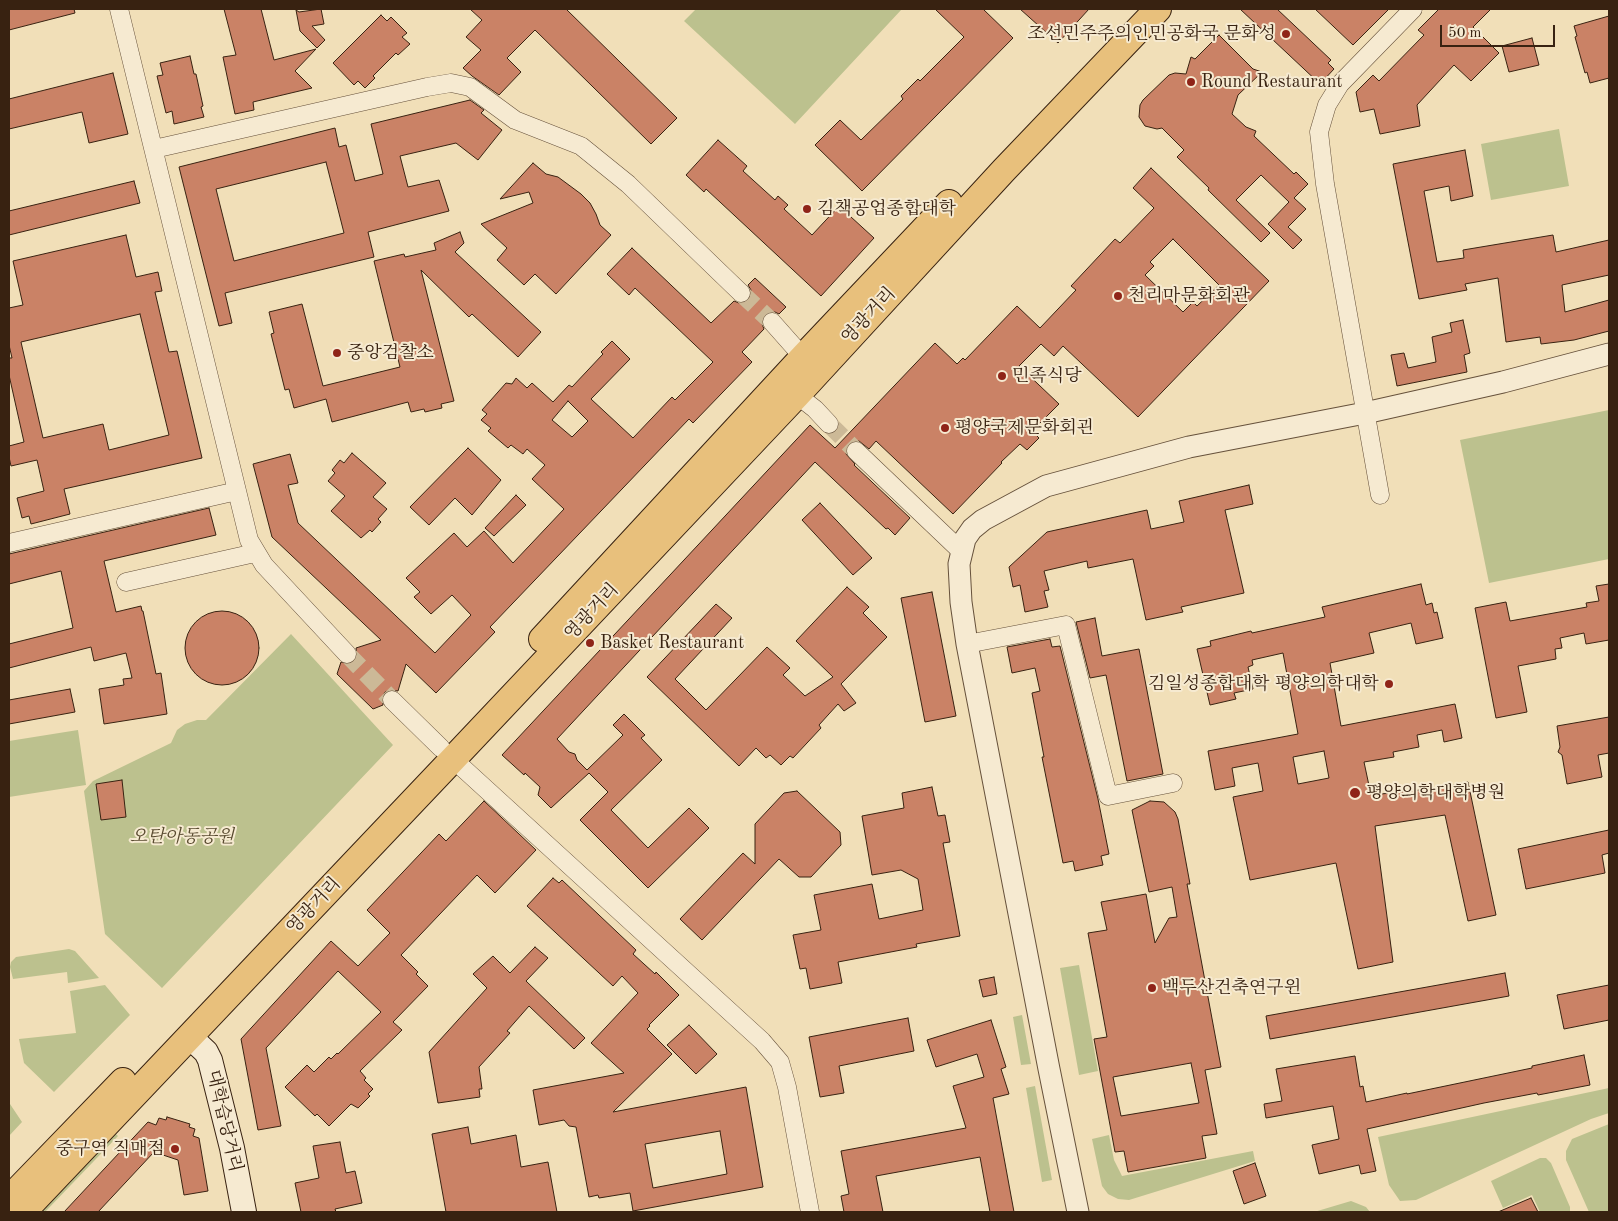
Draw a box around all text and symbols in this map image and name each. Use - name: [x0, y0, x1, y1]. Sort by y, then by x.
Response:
- scale bar: [1443, 15, 1558, 47]
- place label: 조선민주주의인민공화국 문화성: [1028, 23, 1276, 45]
- text: 50 m: [1448, 26, 1482, 41]
- marker: 조선민주주의인민공화국 문화성: [1280, 28, 1292, 40]
- place label: Round Restaurant: [1201, 71, 1343, 93]
- marker: Round Restaurant: [1185, 76, 1197, 88]
- place label: 김책공업종합대학: [817, 198, 956, 220]
- marker: 김책공업종합대학: [801, 203, 813, 215]
- street label: 영광거리: [837, 283, 901, 349]
- place label: 천리마문화회관: [1128, 285, 1250, 307]
- marker: 천리마문화회관: [1112, 290, 1124, 302]
- place label: 중앙검찰소: [347, 342, 434, 364]
- marker: 중앙검찰소: [331, 347, 343, 359]
- place label: 민족식당: [1012, 365, 1082, 387]
- marker: 민족식당: [996, 370, 1008, 382]
- place label: 평양국제문화회괸: [955, 417, 1094, 439]
- marker: 평양국제문화회괸: [939, 422, 951, 434]
- street label: 영광거리: [560, 579, 624, 645]
- place label: Basket Restaurant: [600, 632, 744, 654]
- marker: Basket Restaurant: [584, 637, 596, 649]
- place label: 김일성종합대학 평양의학대학: [1148, 673, 1379, 695]
- marker: 김일성종합대학 평양의학대학: [1383, 678, 1395, 690]
- place label: 평양의학대학병원: [1366, 782, 1505, 804]
- marker: 평양의학대학병원: [1348, 786, 1362, 800]
- park label: 오탄아동공원: [130, 826, 234, 848]
- street label: 영광거리: [282, 873, 346, 939]
- place label: 백두산건축연구윈: [1162, 977, 1301, 999]
- marker: 백두산건축연구윈: [1146, 982, 1158, 994]
- street label: 대학습당거리: [202, 1068, 246, 1174]
- place label: 중구역 직매점: [56, 1138, 165, 1160]
- marker: 중구역 직매점: [169, 1143, 181, 1155]

